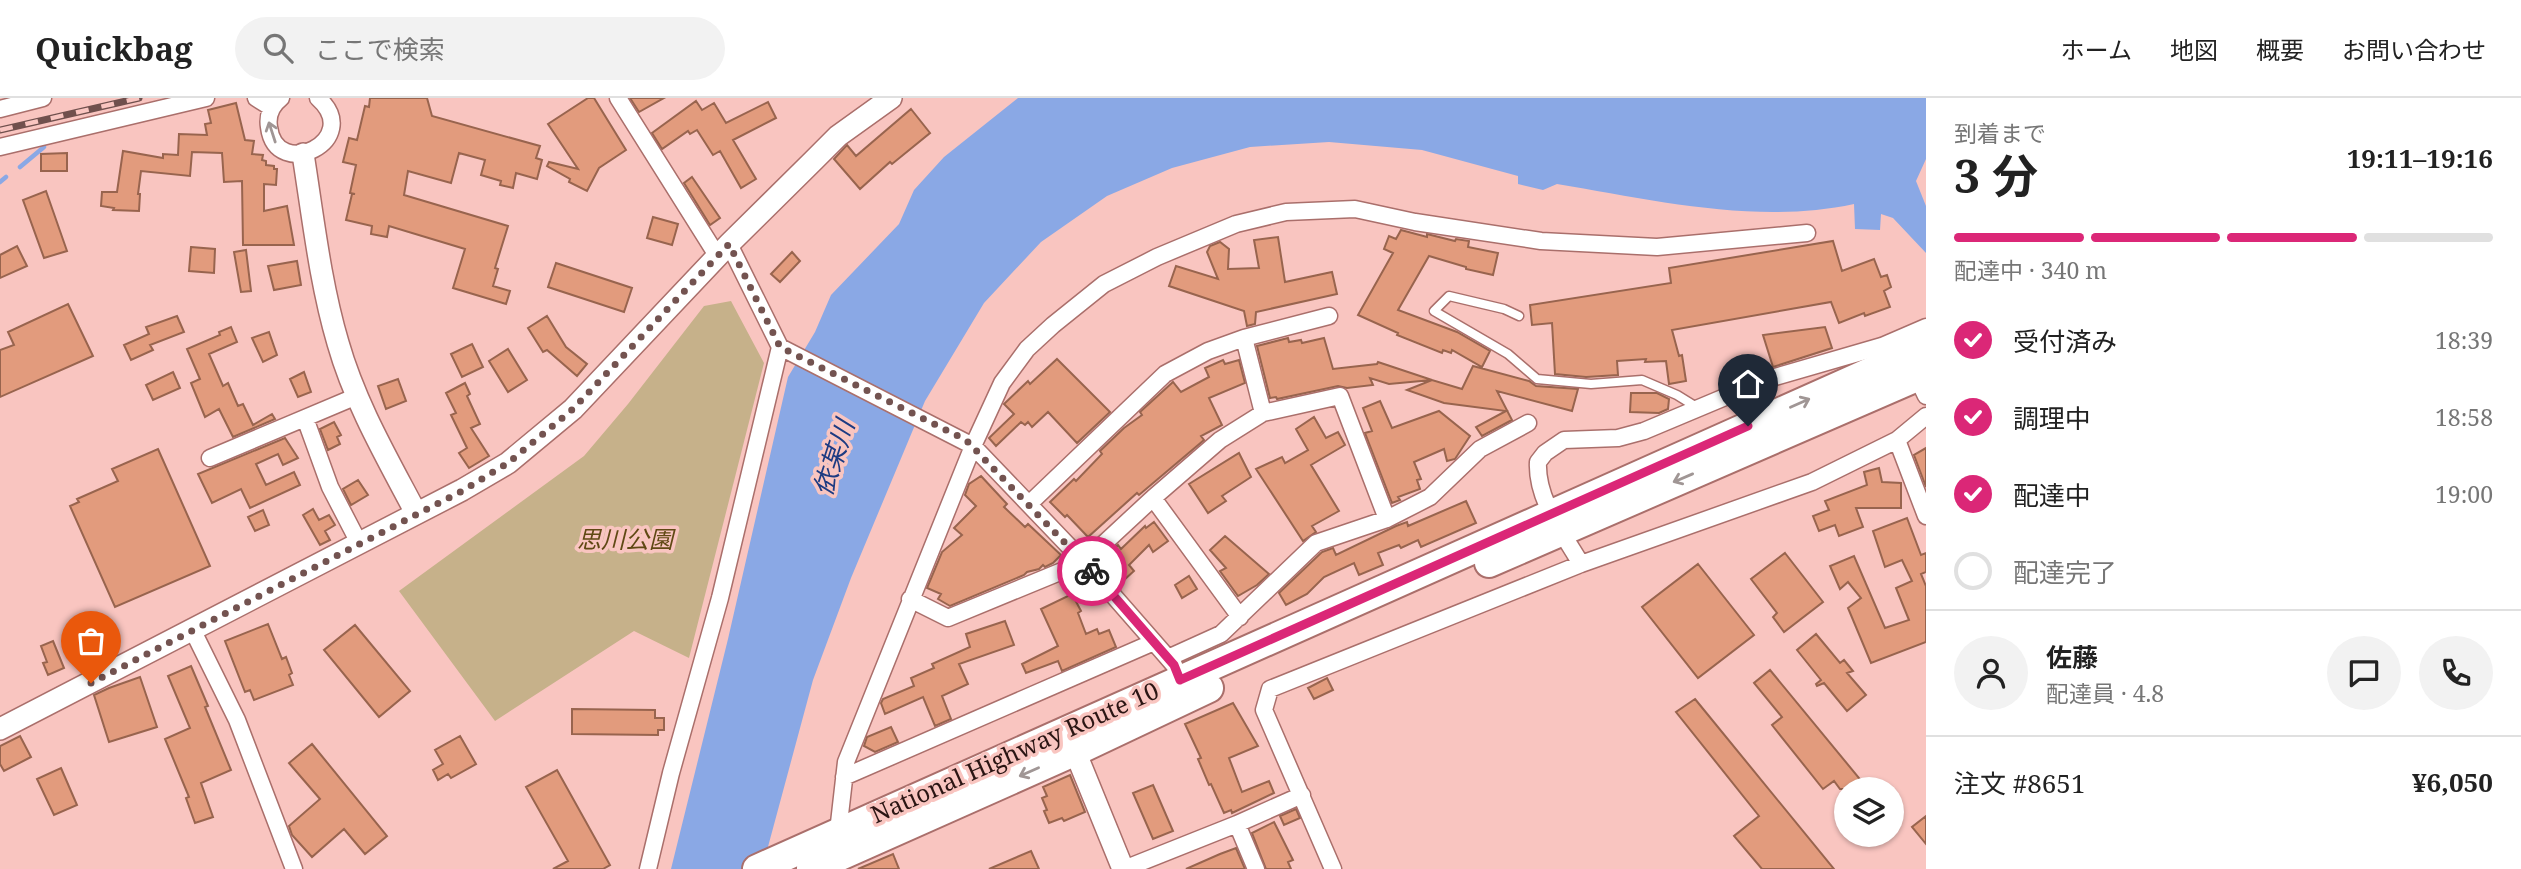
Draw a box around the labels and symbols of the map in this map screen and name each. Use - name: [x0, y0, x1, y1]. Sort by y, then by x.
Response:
- one-way arrow: [265, 121, 278, 143]
- pin: [1718, 354, 1778, 426]
- one-way arrow: [1789, 396, 1810, 409]
- water label: 依某川: [804, 412, 863, 500]
- one-way arrow: [1673, 472, 1695, 485]
- park label: 思川公園: [577, 522, 676, 555]
- courier: [1057, 536, 1127, 606]
- pin: [61, 611, 121, 683]
- street label: National Highway Route 10: [865, 673, 1164, 830]
- one-way arrow: [1019, 766, 1041, 779]

